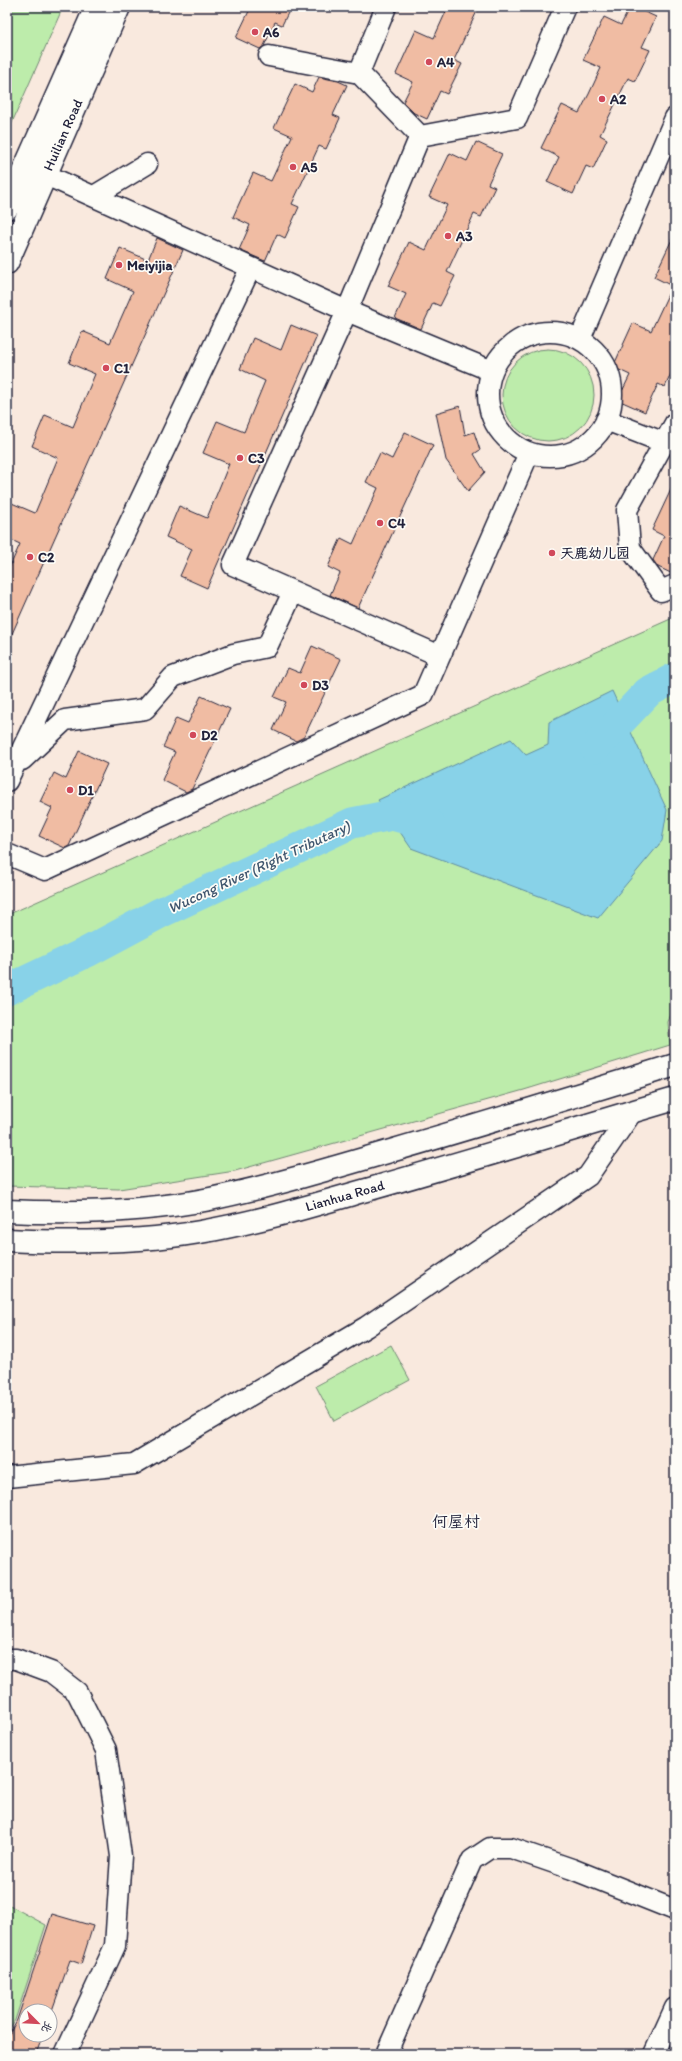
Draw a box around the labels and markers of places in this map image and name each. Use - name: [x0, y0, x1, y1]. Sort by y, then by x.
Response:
- place label: A6: [262, 24, 280, 41]
- marker: A6: [250, 27, 260, 37]
- place label: A4: [436, 54, 455, 71]
- marker: A4: [424, 57, 434, 67]
- place label: A2: [609, 91, 627, 108]
- marker: A2: [597, 94, 607, 104]
- place label: A5: [300, 159, 318, 176]
- marker: A5: [288, 162, 298, 172]
- place label: A3: [455, 228, 473, 245]
- marker: A3: [443, 231, 453, 241]
- place label: Meiyijia: [127, 257, 172, 274]
- marker: Meiyijia: [114, 260, 124, 270]
- place label: C1: [114, 360, 130, 377]
- marker: C1: [101, 363, 111, 373]
- place label: C3: [248, 450, 265, 467]
- marker: C3: [235, 453, 245, 463]
- place label: C4: [388, 515, 406, 532]
- marker: C4: [375, 518, 385, 528]
- place label: 天鹿幼儿园: [560, 545, 630, 562]
- marker: 天鹿幼儿园: [547, 548, 557, 558]
- place label: C2: [38, 549, 55, 566]
- marker: C2: [25, 552, 35, 562]
- place label: D3: [312, 677, 329, 694]
- marker: D3: [299, 680, 309, 690]
- place label: D2: [201, 727, 218, 744]
- marker: D2: [188, 730, 198, 740]
- place label: D1: [78, 782, 94, 799]
- marker: D1: [65, 785, 75, 795]

